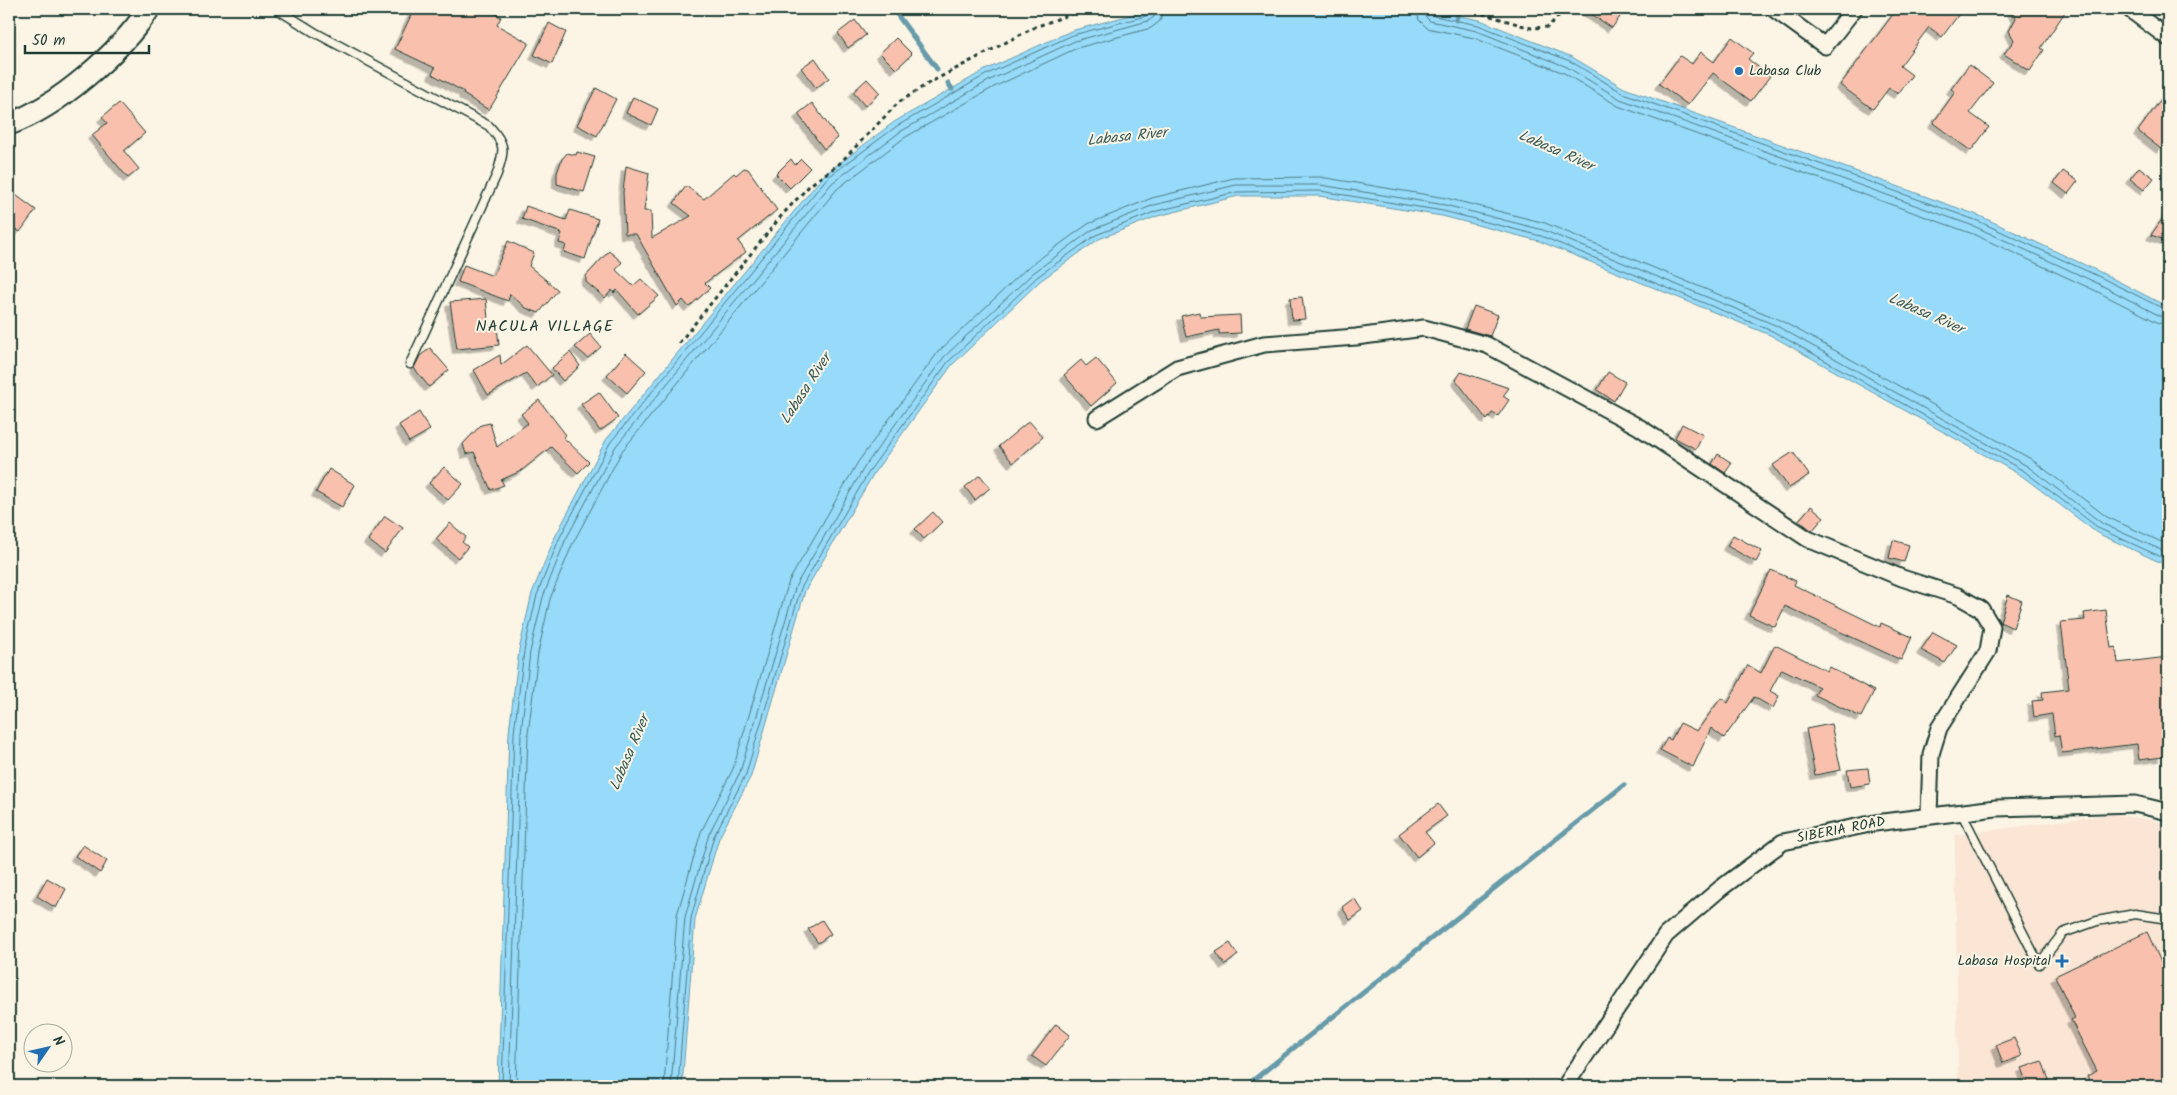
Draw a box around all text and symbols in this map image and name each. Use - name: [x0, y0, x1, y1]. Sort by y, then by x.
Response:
- scale bar: [25, 22, 149, 54]
- text: 50 m: [32, 29, 66, 53]
- place label: Labasa Club: [1749, 60, 1822, 82]
- marker: Labasa Club: [1733, 65, 1745, 77]
- water label: Labasa River: [1086, 121, 1171, 153]
- water label: Labasa River: [1515, 124, 1600, 179]
- water label: Labasa River: [1885, 287, 1970, 342]
- district label: NACULA VILLAGE: [476, 314, 614, 339]
- water label: Labasa River: [774, 346, 839, 429]
- water label: Labasa River: [603, 709, 658, 794]
- street label: SIBERIA ROAD: [1795, 811, 1887, 849]
- place label: Labasa Hospital: [1958, 950, 2052, 972]
- marker: Labasa Hospital: [2055, 954, 2069, 968]
- north arrow: [22, 1022, 72, 1072]
- text: N: [46, 1031, 70, 1051]

